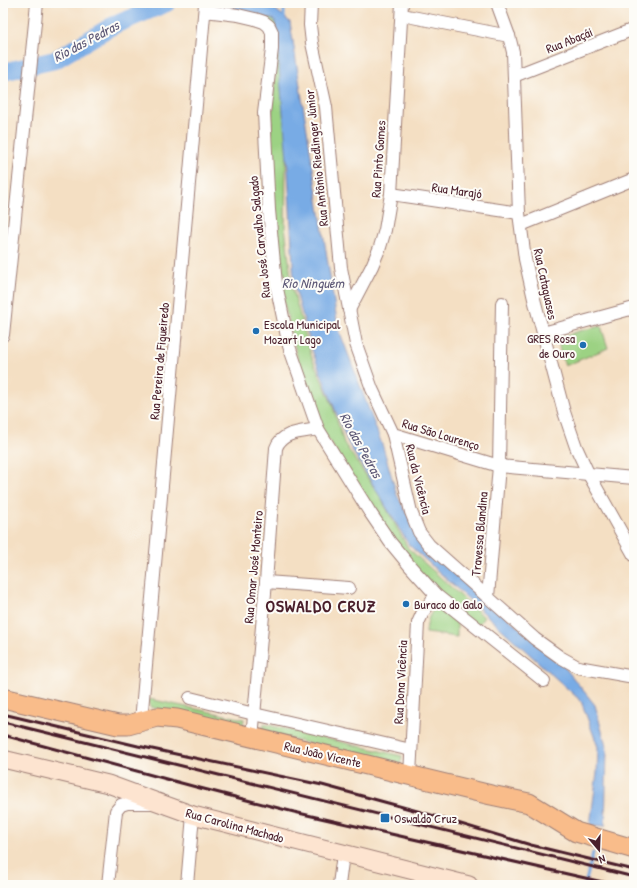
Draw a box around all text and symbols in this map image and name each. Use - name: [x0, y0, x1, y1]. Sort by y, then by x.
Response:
- water label: Rio das Pedras: [50, 15, 123, 66]
- street label: Rua Abaçái: [543, 22, 595, 58]
- street label: Rua Antônio Riedlinger Júnior: [300, 89, 332, 227]
- street label: Rua Pinto Gomes: [366, 120, 390, 198]
- street label: Rua José Carvalho Salgado: [244, 175, 274, 299]
- street label: Rua Marajó: [431, 178, 483, 202]
- street label: Rua Cataguases: [530, 247, 562, 321]
- water label: Rio Ninguém: [282, 273, 345, 293]
- street label: Rua Pereira de Figueiredo: [145, 302, 173, 420]
- place label: Escola Municipal Mozart Lago: [264, 315, 341, 348]
- marker: Escola Municipal Mozart Lago: [251, 326, 261, 336]
- place label: GRES Rosa de Ouro: [527, 329, 575, 362]
- marker: GRES Rosa de Ouro: [578, 340, 588, 350]
- water label: Rio das Pedras: [336, 409, 388, 482]
- street label: Rua São Lourenço: [400, 414, 482, 454]
- street label: Rua da Vicência: [402, 442, 436, 516]
- street label: Travessa Blandina: [466, 491, 492, 577]
- street label: Rua Omar José Monteiro: [239, 510, 267, 624]
- district label: OSWALDO CRUZ: [266, 594, 376, 617]
- place label: Buraco do Galo: [414, 595, 483, 613]
- marker: Buraco do Galo: [401, 599, 411, 609]
- street label: Rua Dona Vicência: [389, 640, 411, 724]
- street label: Rua João Vicente: [283, 736, 363, 772]
- street label: Rua Carolina Machado: [184, 803, 286, 847]
- place label: Oswaldo Cruz: [394, 809, 457, 827]
- marker: Oswaldo Cruz: [379, 812, 391, 824]
- north arrow: [579, 830, 619, 870]
- text: N: [597, 852, 607, 867]

